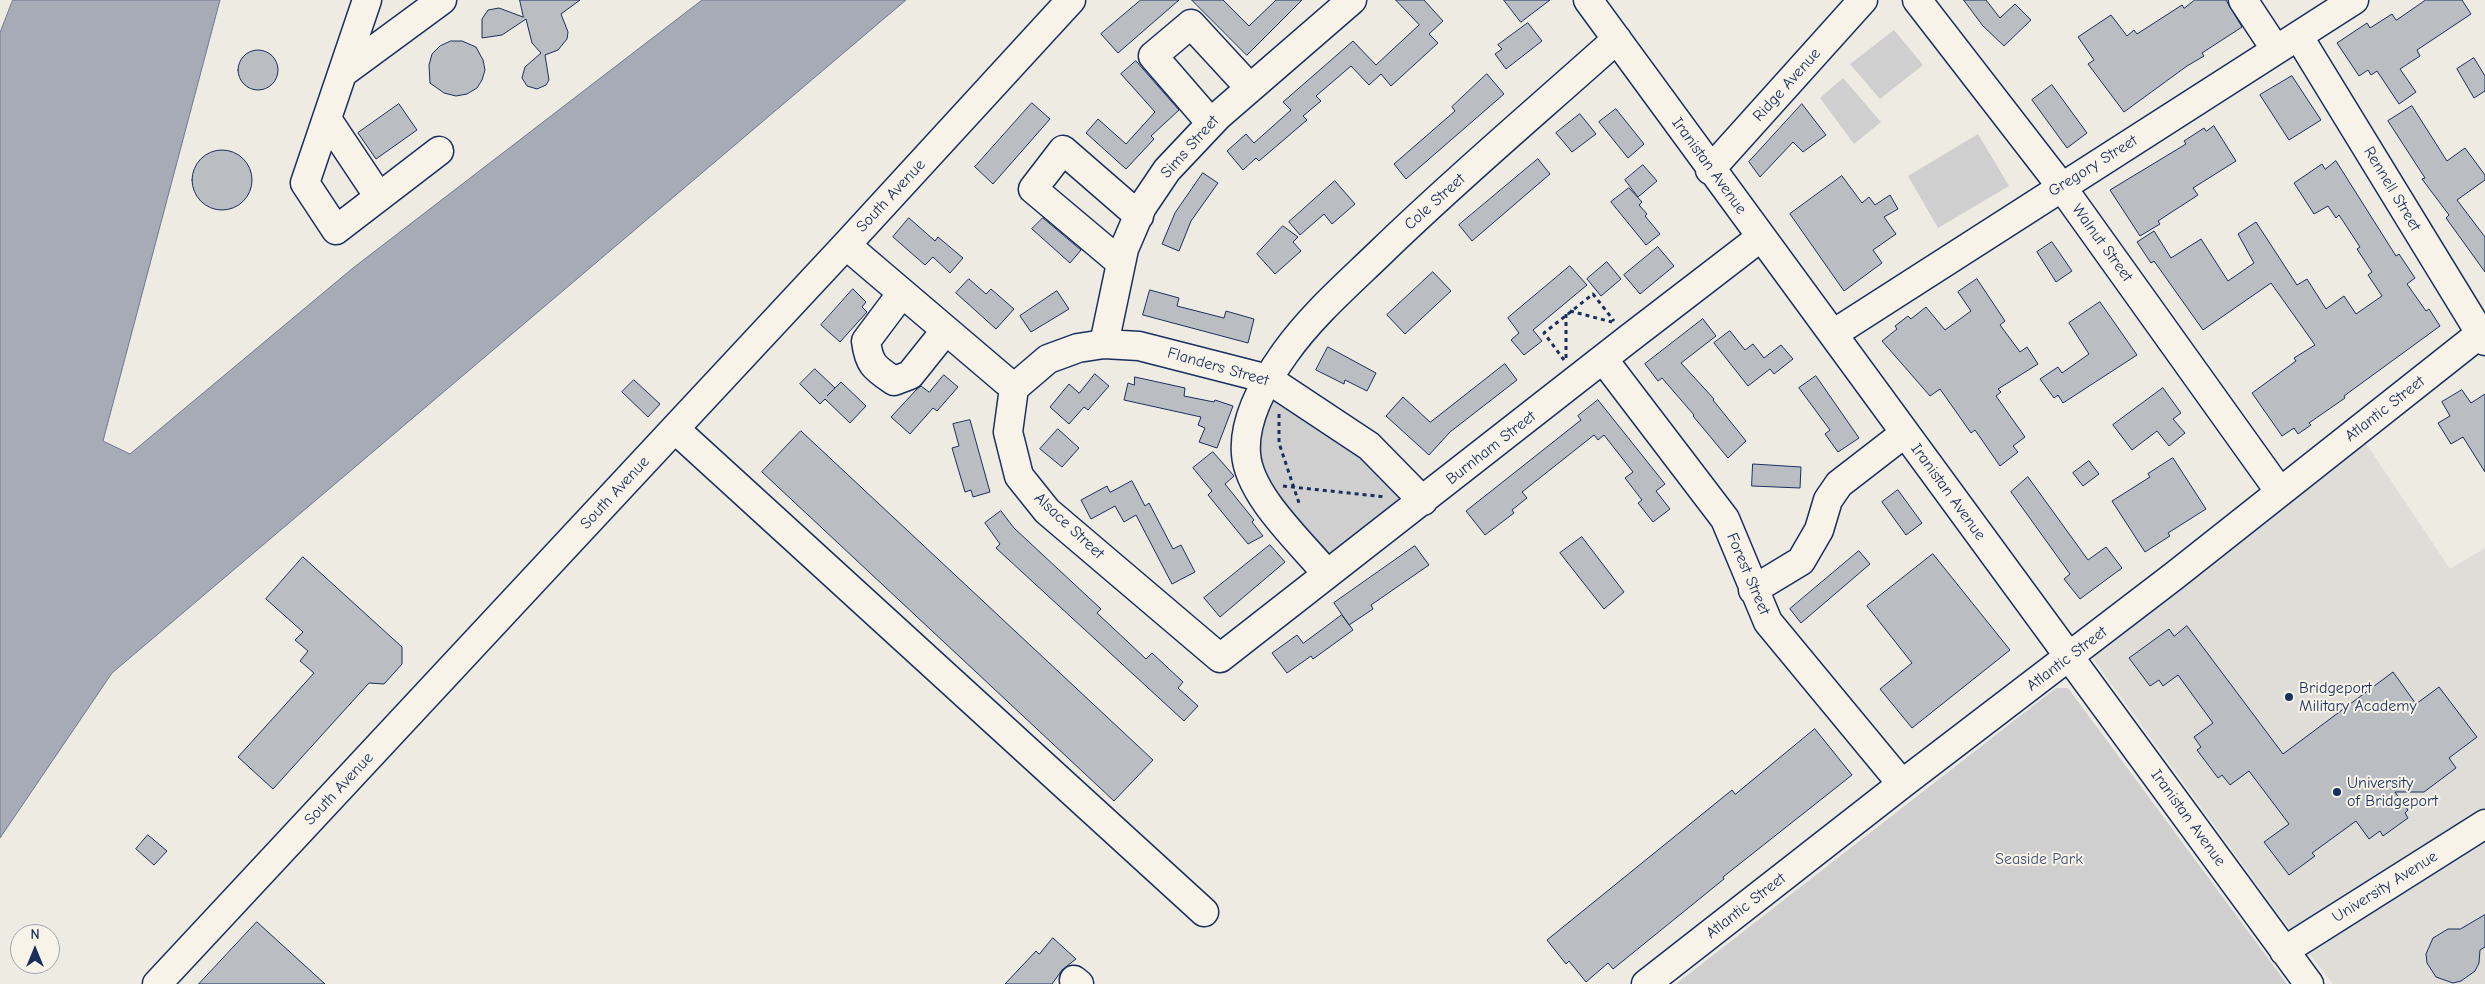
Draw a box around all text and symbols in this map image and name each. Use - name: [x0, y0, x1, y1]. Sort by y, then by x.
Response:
- street label: Ridge Avenue: [1749, 44, 1825, 126]
- street label: Sims Street: [1157, 112, 1223, 182]
- street label: Iranistan Avenue: [1667, 114, 1751, 218]
- street label: Gregory Street: [2045, 131, 2141, 201]
- street label: Rennell Street: [2359, 143, 2425, 235]
- street label: South Avenue: [852, 156, 930, 236]
- street label: Cole Street: [1401, 170, 1469, 234]
- street label: Walnut Street: [2067, 200, 2137, 286]
- street label: Flanders Street: [1165, 343, 1271, 391]
- street label: Atlantic Street: [2341, 372, 2429, 446]
- street label: Burnham Street: [1442, 407, 1540, 489]
- street label: Iranistan Avenue: [1906, 440, 1990, 544]
- street label: South Avenue: [576, 453, 654, 533]
- street label: Alsace Street: [1030, 489, 1108, 563]
- street label: Forest Street: [1722, 530, 1774, 618]
- street label: Atlantic Street: [2023, 623, 2111, 695]
- place label: Bridgeport Military Academy: [2299, 678, 2417, 716]
- marker: Bridgeport Military Academy: [2283, 691, 2295, 703]
- street label: South Avenue: [300, 749, 378, 829]
- street label: Iranistan Avenue: [2146, 766, 2230, 870]
- place label: University of Bridgeport: [2347, 773, 2438, 811]
- marker: University of Bridgeport: [2331, 786, 2343, 798]
- street label: University Avenue: [2329, 847, 2441, 927]
- park label: Seaside Park: [1995, 849, 2083, 869]
- street label: Atlantic Street: [1702, 869, 1790, 943]
- north arrow: [10, 924, 60, 974]
- text: N: [30, 926, 40, 943]

